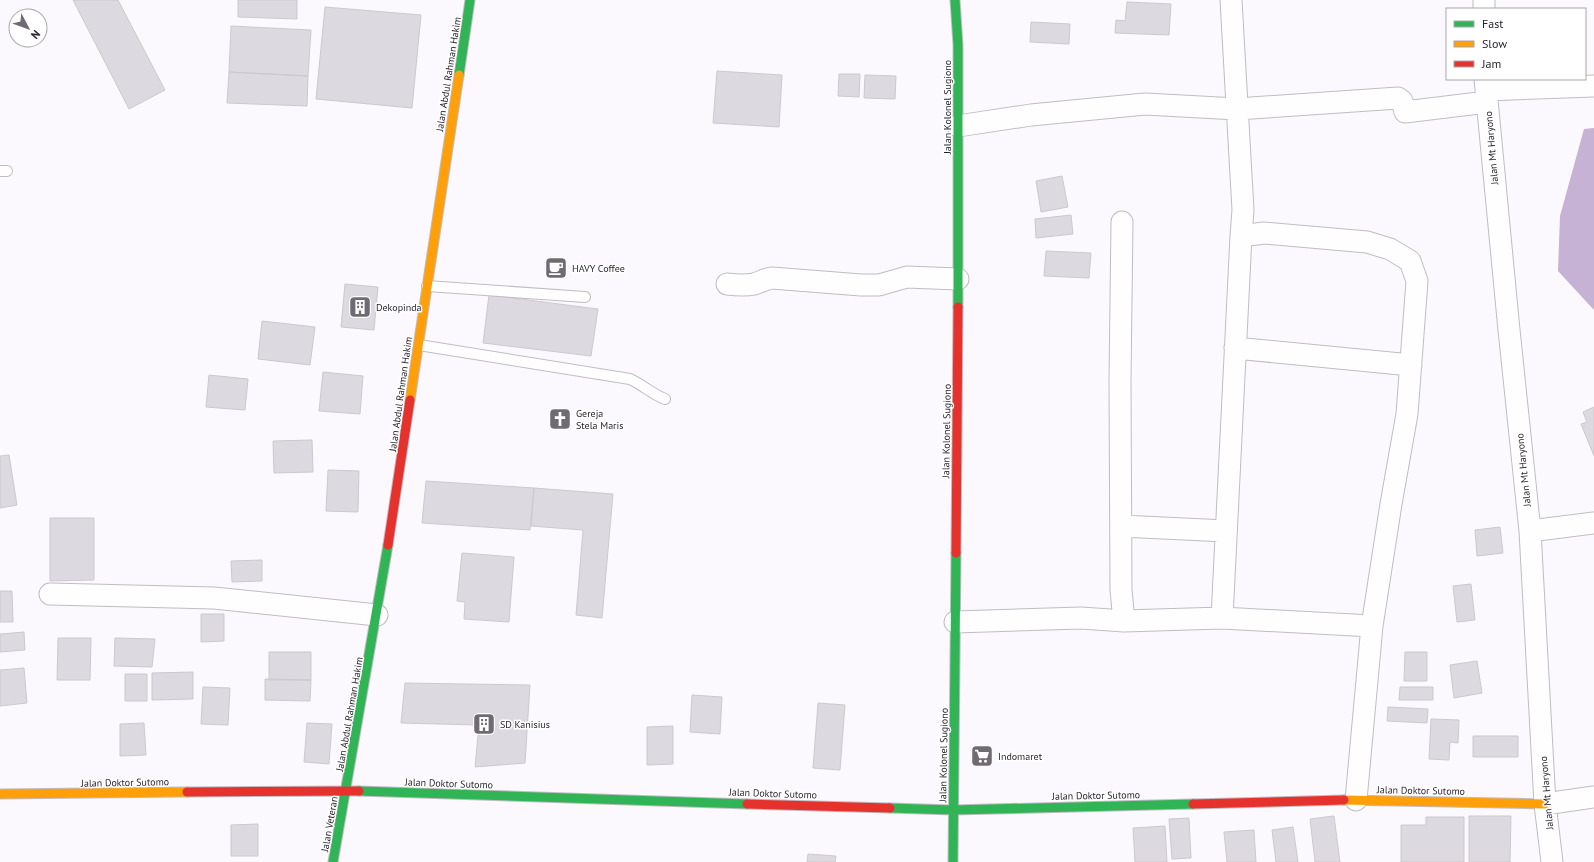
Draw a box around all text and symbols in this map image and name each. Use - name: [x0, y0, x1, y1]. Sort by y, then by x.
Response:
- north arrow: [8, 8, 48, 48]
- legend: [1446, 8, 1586, 80]
- street label: Jalan Abdul Rahman Hakim: [433, 16, 464, 133]
- text: Fast: [1482, 16, 1503, 31]
- text: N: [28, 27, 43, 42]
- text: Slow: [1482, 36, 1507, 51]
- text: Jam: [1481, 56, 1501, 71]
- street label: Jalan Kolonel Sugiono: [941, 60, 954, 155]
- street label: Jalan Mt Haryono: [1482, 111, 1501, 186]
- cafe icon: HAVY Coffee: [543, 255, 569, 281]
- place label: HAVY Coffee: [572, 262, 625, 275]
- building icon: Dekopinda: [347, 294, 373, 320]
- place label: Dekopinda: [376, 301, 422, 314]
- street label: Jalan Abdul Rahman Hakim: [386, 336, 415, 453]
- street label: Jalan Kolonel Sugiono: [939, 384, 954, 479]
- church icon: Gereja Stela Maris: [547, 406, 573, 432]
- place label: Gereja Stela Maris: [576, 407, 623, 432]
- street label: Jalan Mt Haryono: [1513, 433, 1534, 508]
- street label: Jalan Abdul Rahman Hakim: [333, 656, 366, 773]
- street label: Jalan Kolonel Sugiono: [936, 708, 951, 803]
- building icon: SD Kanisius: [471, 711, 497, 737]
- place label: SD Kanisius: [500, 718, 550, 731]
- supermarket icon: Indomaret: [969, 743, 995, 769]
- place label: Indomaret: [998, 750, 1043, 763]
- street label: Jalan Mt Haryono: [1537, 756, 1556, 831]
- street label: Jalan Doktor Sutomo: [80, 775, 169, 790]
- street label: Jalan Doktor Sutomo: [404, 775, 493, 792]
- street label: Jalan Doktor Sutomo: [1376, 783, 1465, 798]
- street label: Jalan Doktor Sutomo: [728, 785, 817, 802]
- street label: Jalan Doktor Sutomo: [1051, 788, 1140, 803]
- street label: Jalan Veteran: [318, 795, 341, 854]

